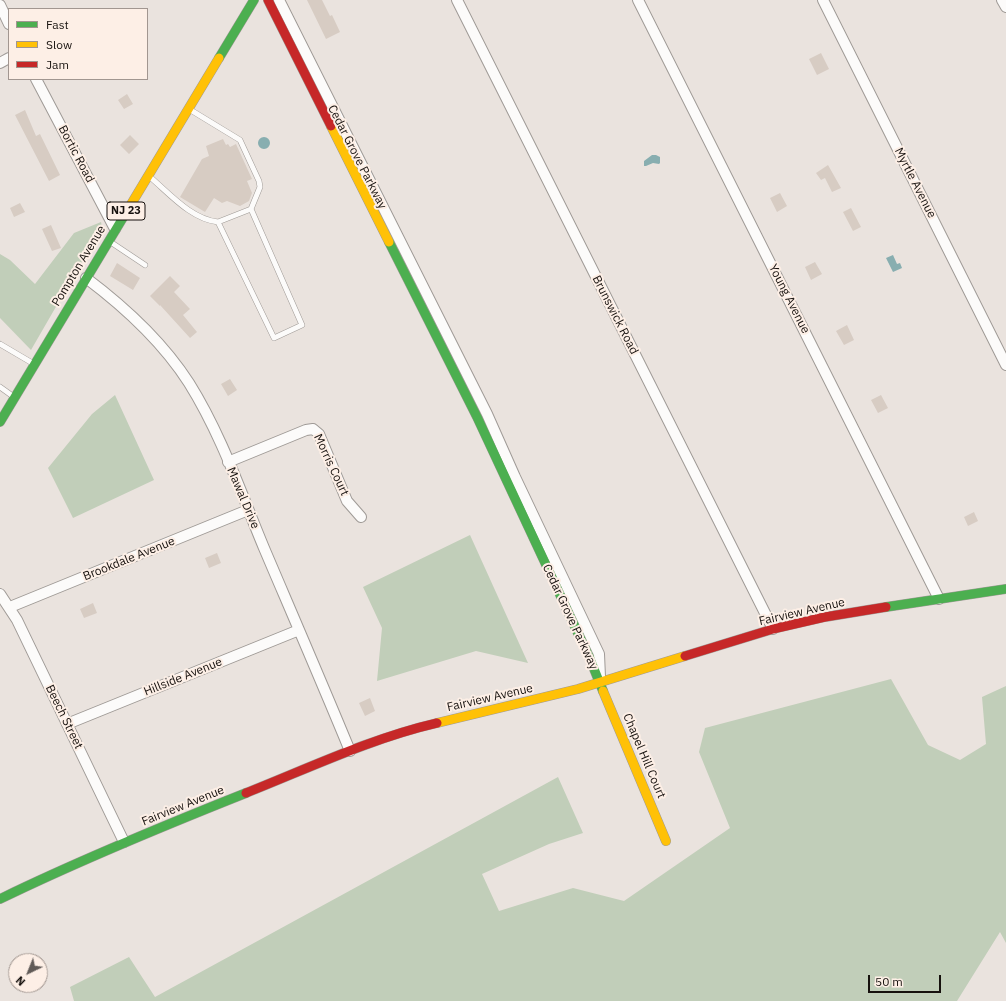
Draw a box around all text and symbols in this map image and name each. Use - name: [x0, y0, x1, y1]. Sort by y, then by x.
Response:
- legend: [8, 8, 148, 80]
- text: Fast: [46, 17, 69, 32]
- text: Slow: [46, 37, 72, 52]
- text: Jam: [46, 57, 69, 72]
- street label: Cedar Grove Parkway: [325, 103, 389, 211]
- street label: Bortic Road: [55, 123, 97, 185]
- street label: Myrtle Avenue: [891, 145, 939, 221]
- road number: NJ 23: [107, 202, 145, 220]
- street label: Pompton Avenue: [49, 223, 109, 309]
- street label: Young Avenue: [765, 262, 813, 336]
- street label: Brunswick Road: [589, 273, 641, 357]
- street label: Morris Court: [310, 432, 352, 498]
- street label: Mawal Drive: [224, 465, 262, 531]
- street label: Brookdale Avenue: [81, 534, 177, 584]
- street label: Cedar Grove Parkway: [539, 562, 601, 672]
- street label: Fairview Avenue: [758, 595, 846, 629]
- street label: Hillside Avenue: [142, 655, 224, 699]
- street label: Fairview Avenue: [446, 681, 534, 715]
- street label: Beech Street: [42, 683, 86, 751]
- street label: Chapel Hill Court: [620, 711, 668, 801]
- street label: Fairview Avenue: [140, 783, 226, 829]
- north arrow: [8, 953, 48, 993]
- scale bar: [870, 967, 943, 993]
- text: N: [13, 973, 28, 989]
- text: 50 m: [875, 974, 903, 989]

